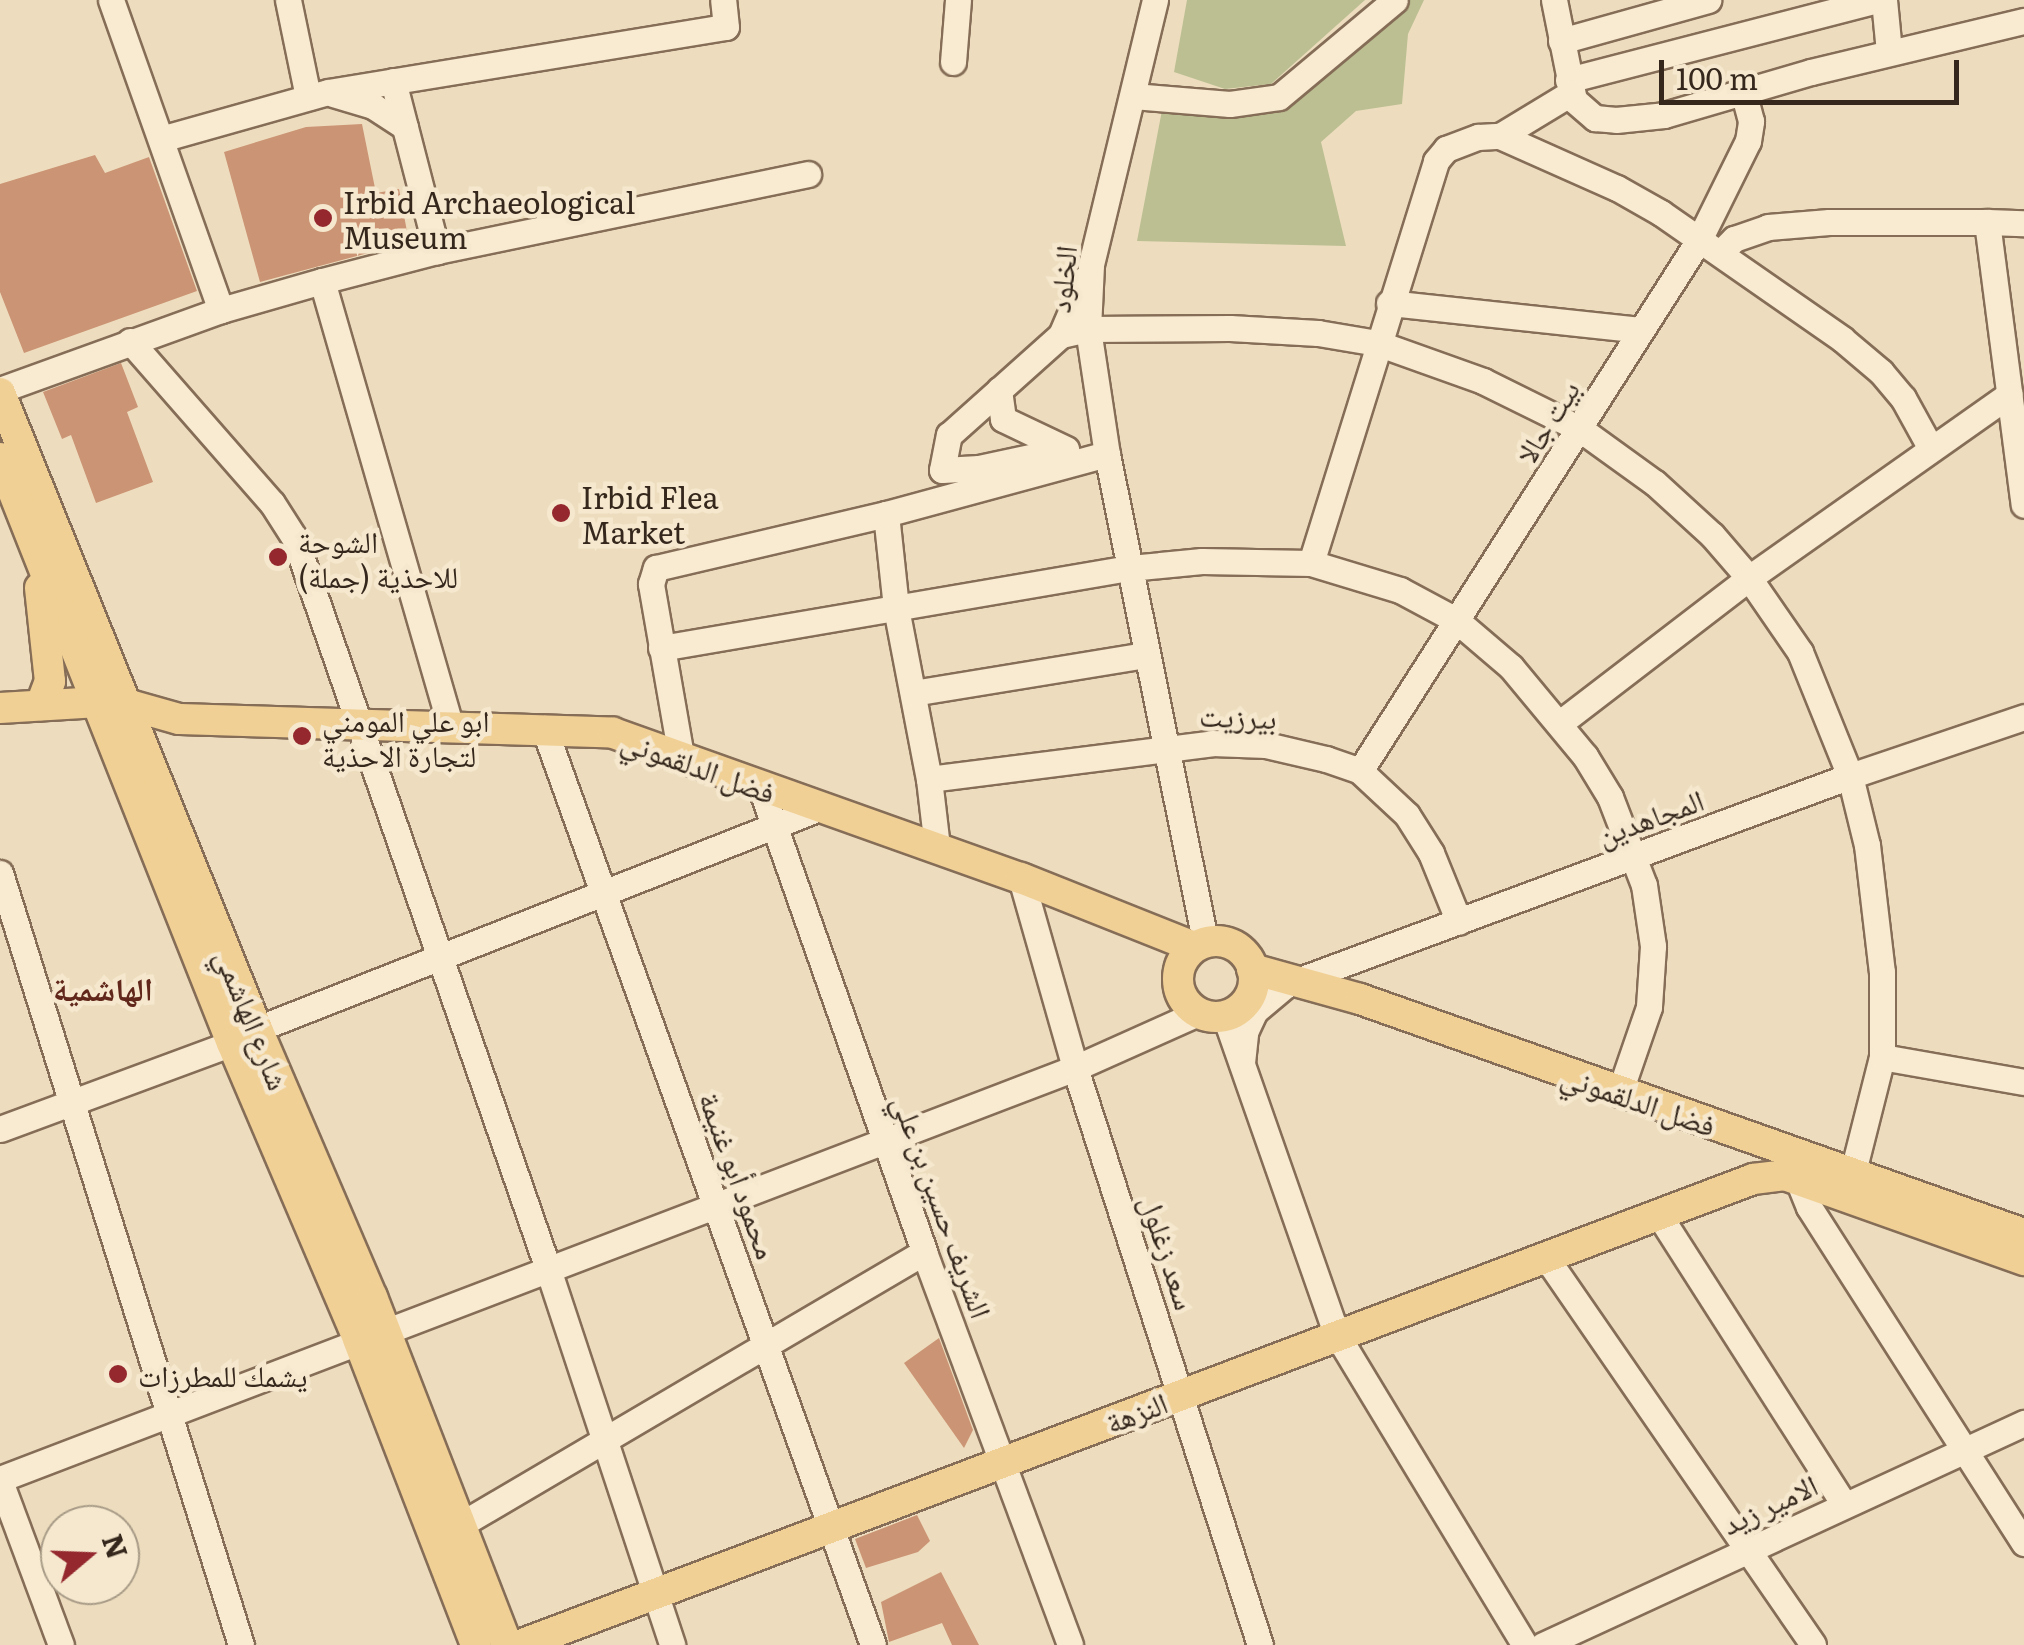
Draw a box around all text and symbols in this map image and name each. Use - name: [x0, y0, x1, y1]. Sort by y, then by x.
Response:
- scale bar: [1664, 40, 1964, 102]
- text: 100 m: [1676, 55, 1758, 99]
- place label: Irbid Archaeological Museum: [343, 183, 635, 254]
- marker: Irbid Archaeological Museum: [312, 207, 334, 229]
- street label: الخلود: [1040, 244, 1082, 314]
- street label: بيت جالا: [1506, 373, 1586, 469]
- place label: Irbid Flea Market: [581, 478, 719, 548]
- marker: Irbid Flea Market: [550, 502, 572, 524]
- place label: الشوحة للاحذية (جملة): [298, 522, 458, 592]
- marker: الشوحة للاحذية (جملة): [267, 546, 289, 568]
- street label: بيرزيت: [1199, 696, 1277, 734]
- place label: ابو علي المومني لتجارة الاحذية: [322, 701, 490, 772]
- street label: فضل الدلقموني: [617, 721, 781, 809]
- marker: ابو علي المومني لتجارة الاحذية: [291, 725, 313, 747]
- street label: المجاهدين: [1592, 780, 1708, 852]
- street label: شارع الهاشمي: [210, 944, 298, 1094]
- district label: الهاشمية: [53, 968, 153, 1006]
- street label: فضل الدلقموني: [1557, 1056, 1721, 1142]
- street label: محمود أبو غنيمة: [693, 1087, 787, 1263]
- street label: الشريف حسين بن علي: [887, 1090, 1001, 1322]
- street label: سعد زغلول: [1135, 1190, 1205, 1314]
- place label: يشمك للمطرزات: [138, 1356, 308, 1392]
- marker: يشمك للمطرزات: [107, 1363, 129, 1385]
- street label: النزهة: [1100, 1383, 1172, 1439]
- street label: الامير زيد: [1715, 1465, 1823, 1541]
- north arrow: [40, 1505, 140, 1605]
- text: N: [93, 1528, 140, 1564]

